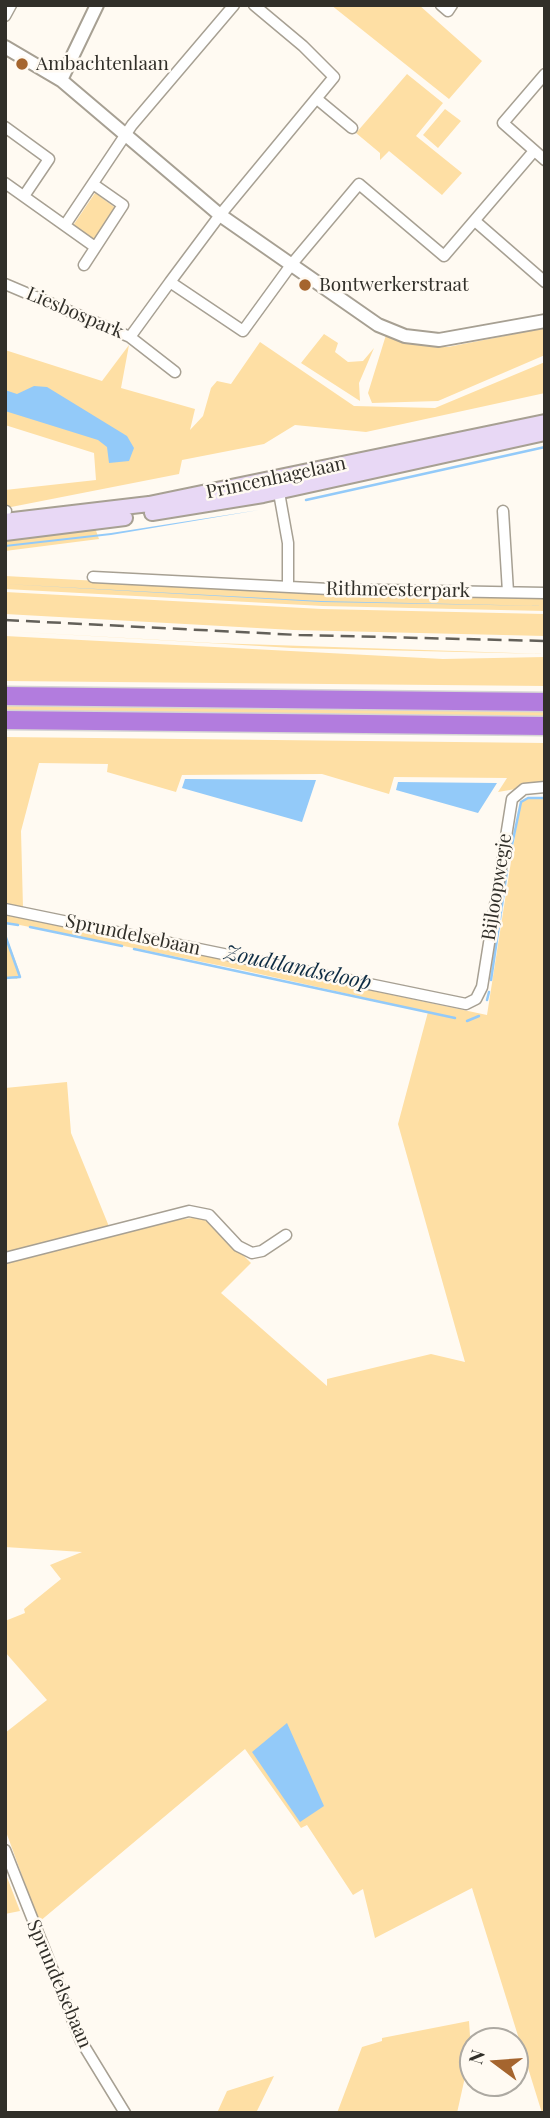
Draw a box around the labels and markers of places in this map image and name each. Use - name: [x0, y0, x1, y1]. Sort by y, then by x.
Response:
- place label: Ambachtenlaan: [36, 53, 169, 75]
- marker: Ambachtenlaan: [14, 56, 30, 72]
- place label: Bontwerkerstraat: [319, 274, 469, 296]
- marker: Bontwerkerstraat: [297, 277, 313, 293]

